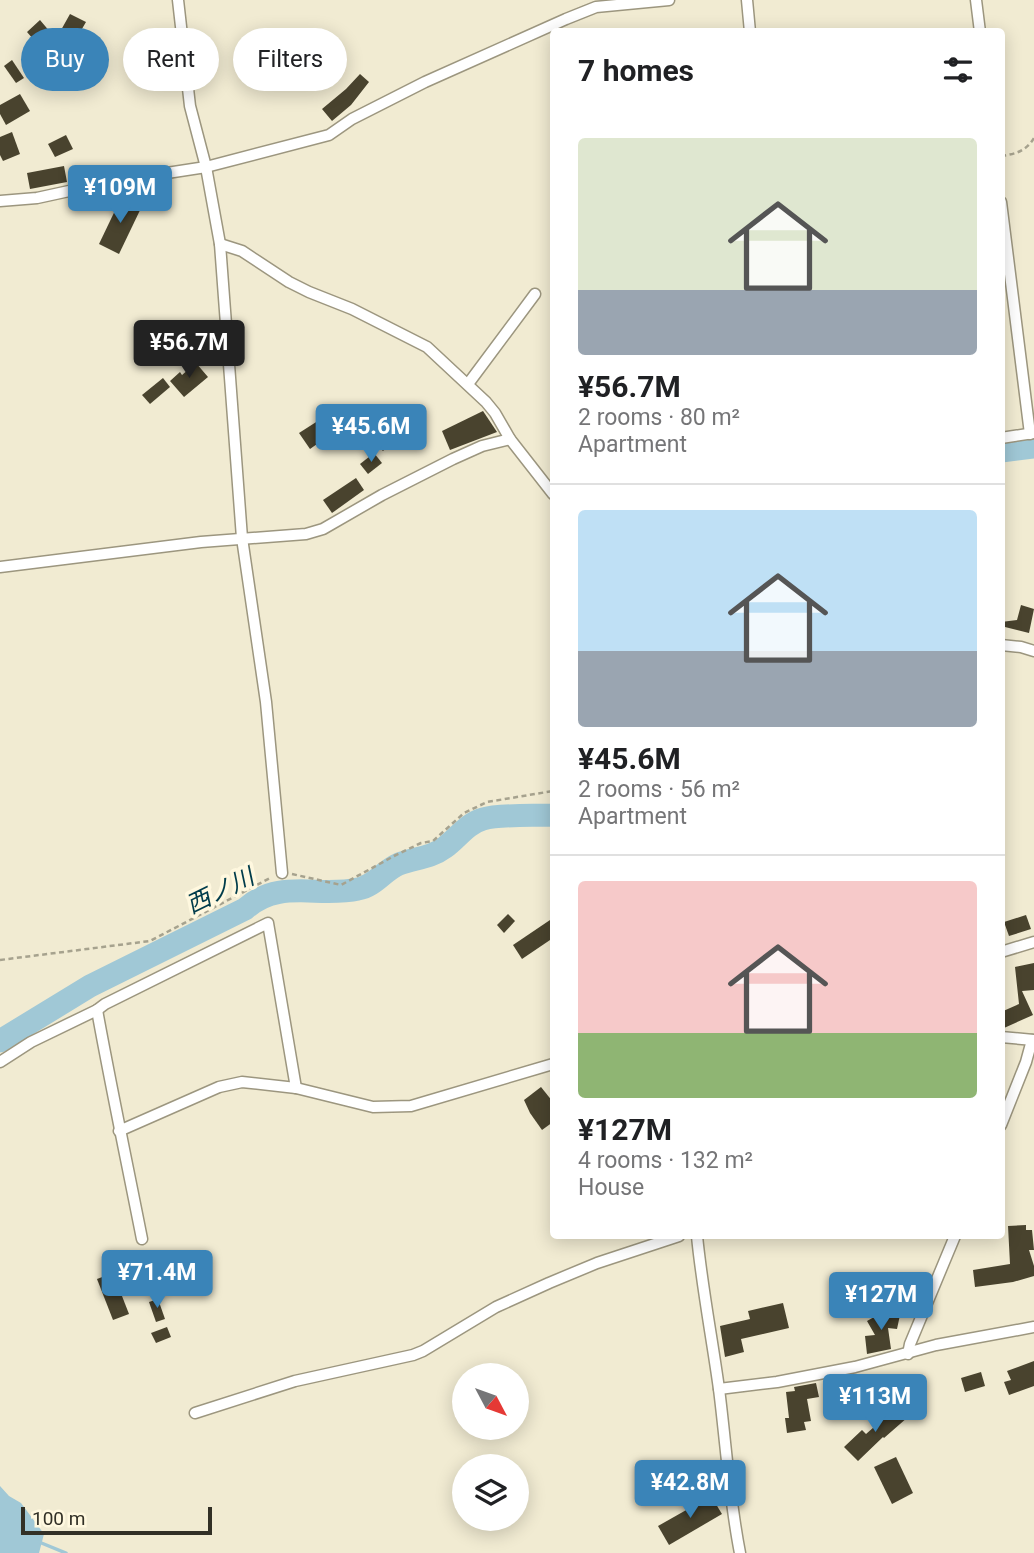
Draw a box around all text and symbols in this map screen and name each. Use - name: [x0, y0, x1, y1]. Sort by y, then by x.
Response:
- chip: Buy: [21, 28, 109, 91]
- chip: Rent: [123, 28, 219, 91]
- chip: Filters: [233, 28, 347, 91]
- icon: filters: [939, 51, 977, 89]
- text: 7 homes: [578, 53, 694, 88]
- pin: ¥109M: [71, 166, 169, 225]
- text: ¥109M: [84, 174, 156, 201]
- icon: home: [715, 183, 841, 309]
- pin: ¥56.7M: [132, 320, 246, 380]
- text: ¥56.7M: [150, 329, 228, 356]
- text: ¥56.7M: [578, 369, 681, 404]
- text: 2 rooms · 80 m²: [578, 404, 740, 431]
- pin: ¥45.6M: [314, 405, 428, 464]
- text: ¥45.6M: [332, 413, 410, 440]
- text: Apartment: [578, 431, 687, 458]
- icon: home: [715, 555, 841, 681]
- text: ¥45.6M: [578, 741, 681, 776]
- text: 2 rooms · 56 m²: [578, 776, 740, 803]
- text: Apartment: [578, 803, 687, 830]
- water label: 西ノ川: [182, 861, 261, 919]
- icon: home: [715, 926, 841, 1052]
- text: ¥127M: [578, 1112, 672, 1147]
- text: 4 rooms · 132 m²: [578, 1147, 753, 1174]
- text: House: [578, 1174, 644, 1201]
- pin: ¥71.4M: [100, 1250, 214, 1310]
- text: ¥71.4M: [118, 1259, 196, 1286]
- pin: ¥127M: [832, 1272, 930, 1332]
- text: ¥127M: [845, 1281, 917, 1308]
- north arrow: [452, 1363, 528, 1440]
- map controls: [452, 1363, 529, 1531]
- pin: ¥113M: [826, 1374, 924, 1434]
- text: ¥113M: [839, 1383, 911, 1410]
- button: layers: [452, 1454, 529, 1531]
- pin: ¥42.8M: [633, 1460, 747, 1520]
- text: ¥42.8M: [651, 1469, 729, 1496]
- scale bar: [21, 1504, 212, 1536]
- text: 100 m: [32, 1507, 85, 1530]

